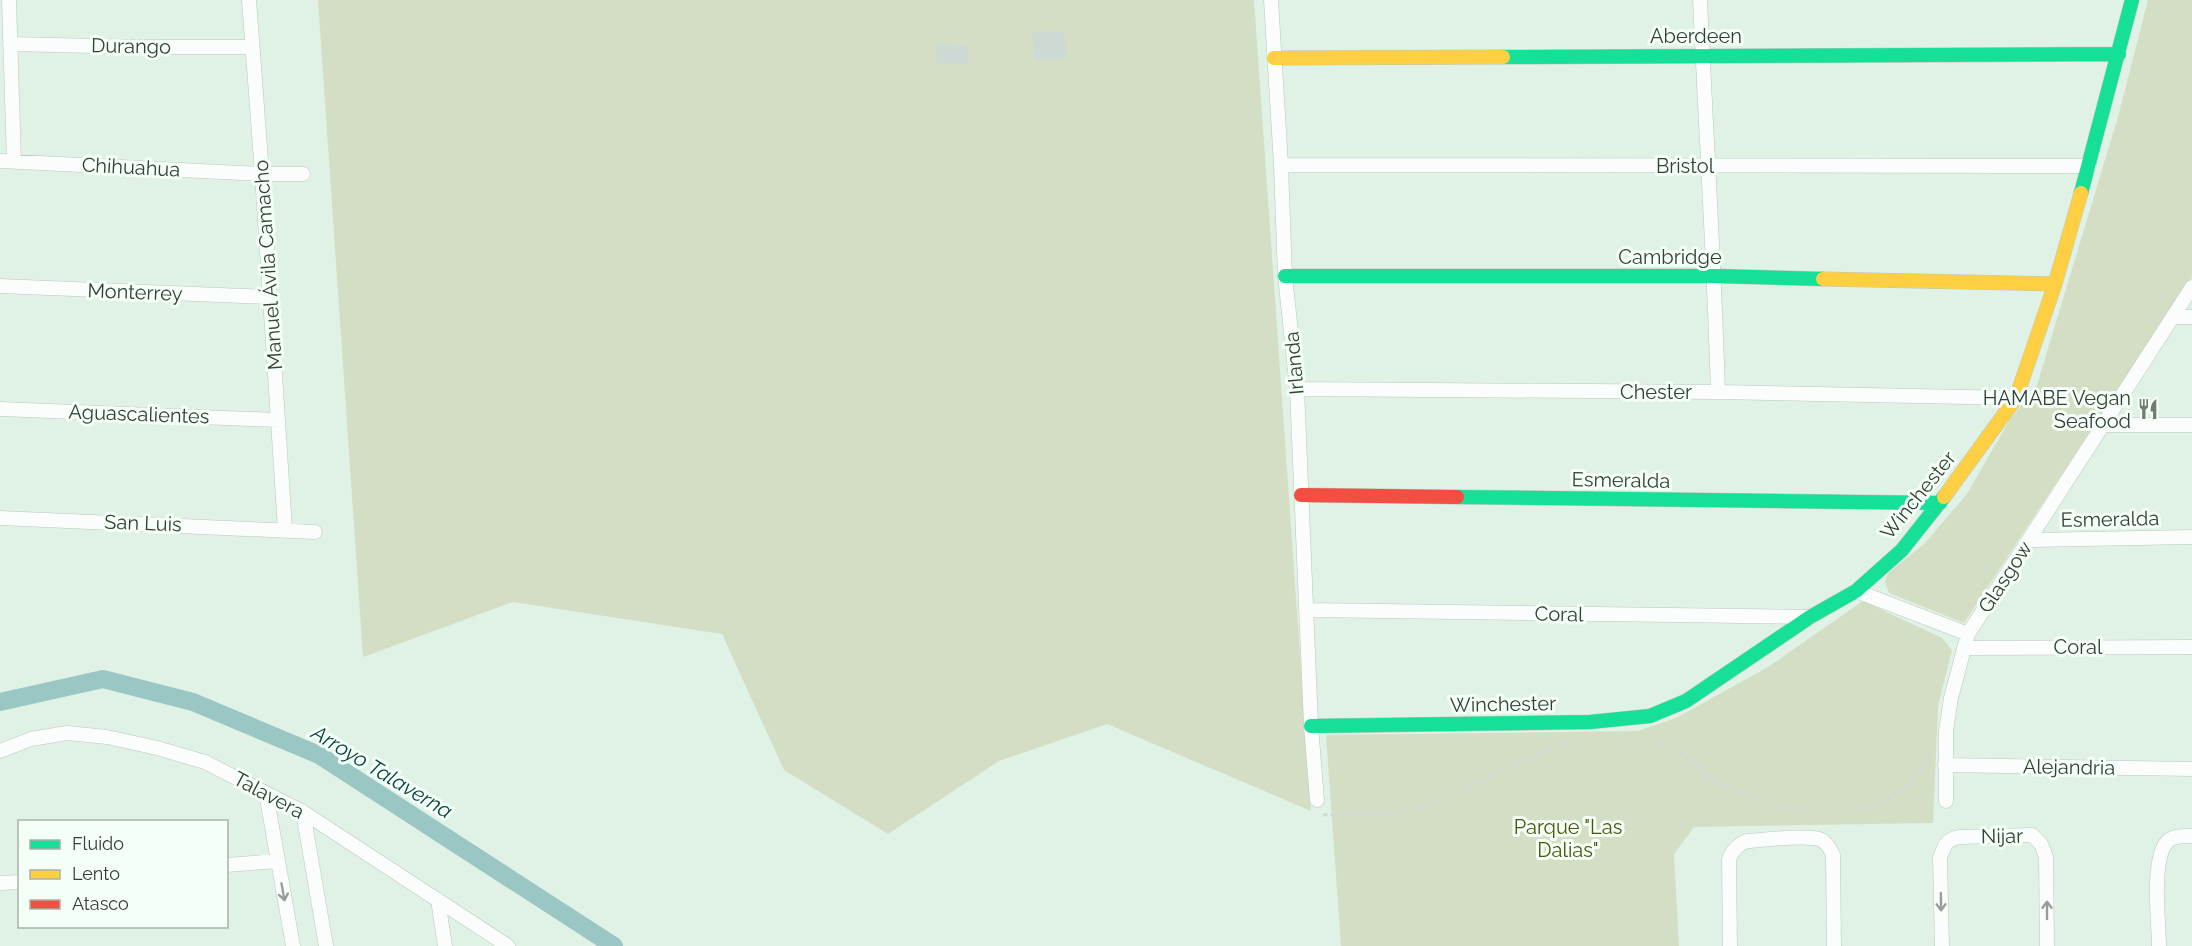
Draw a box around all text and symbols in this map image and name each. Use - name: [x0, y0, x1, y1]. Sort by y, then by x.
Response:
- street label: Aberdeen: [1650, 24, 1742, 48]
- street label: Durango: [91, 33, 171, 59]
- street label: Chihuahua: [81, 152, 181, 182]
- street label: Bristol: [1656, 154, 1715, 178]
- street label: Manuel Ávila Camacho: [249, 159, 287, 371]
- street label: Cambridge: [1618, 245, 1722, 269]
- street label: Monterrey: [87, 278, 183, 306]
- street label: Irlanda: [1279, 330, 1309, 396]
- street label: Chester: [1620, 380, 1692, 404]
- place label: HAMABE Vegan Seafood: [1983, 386, 2131, 433]
- restaurant icon: HAMABE Vegan Seafood: [2136, 397, 2160, 421]
- street label: Aguascalientes: [68, 400, 210, 428]
- street label: Winchester: [1875, 446, 1961, 544]
- street label: Esmeralda: [1572, 467, 1670, 493]
- street label: Esmeralda: [2061, 506, 2159, 532]
- street label: San Luis: [104, 510, 182, 536]
- street label: Glasgow: [1973, 537, 2037, 617]
- street label: Coral: [1534, 602, 1584, 626]
- street label: Coral: [2054, 635, 2103, 659]
- street label: Winchester: [1450, 691, 1556, 717]
- water label: Arroyo Talaverna: [306, 719, 457, 823]
- street label: Alejandria: [2023, 754, 2115, 780]
- street label: Talavera: [229, 766, 309, 824]
- park label: Parque "Las Dalias": [1514, 815, 1622, 862]
- legend: [18, 820, 228, 928]
- street label: Nijar: [1981, 824, 2023, 848]
- text: Fluido: [72, 833, 124, 854]
- text: Lento: [72, 863, 120, 884]
- one-way arrow: [278, 882, 289, 901]
- one-way arrow: [1936, 892, 1947, 912]
- text: Atasco: [72, 893, 129, 914]
- one-way arrow: [2041, 901, 2053, 921]

